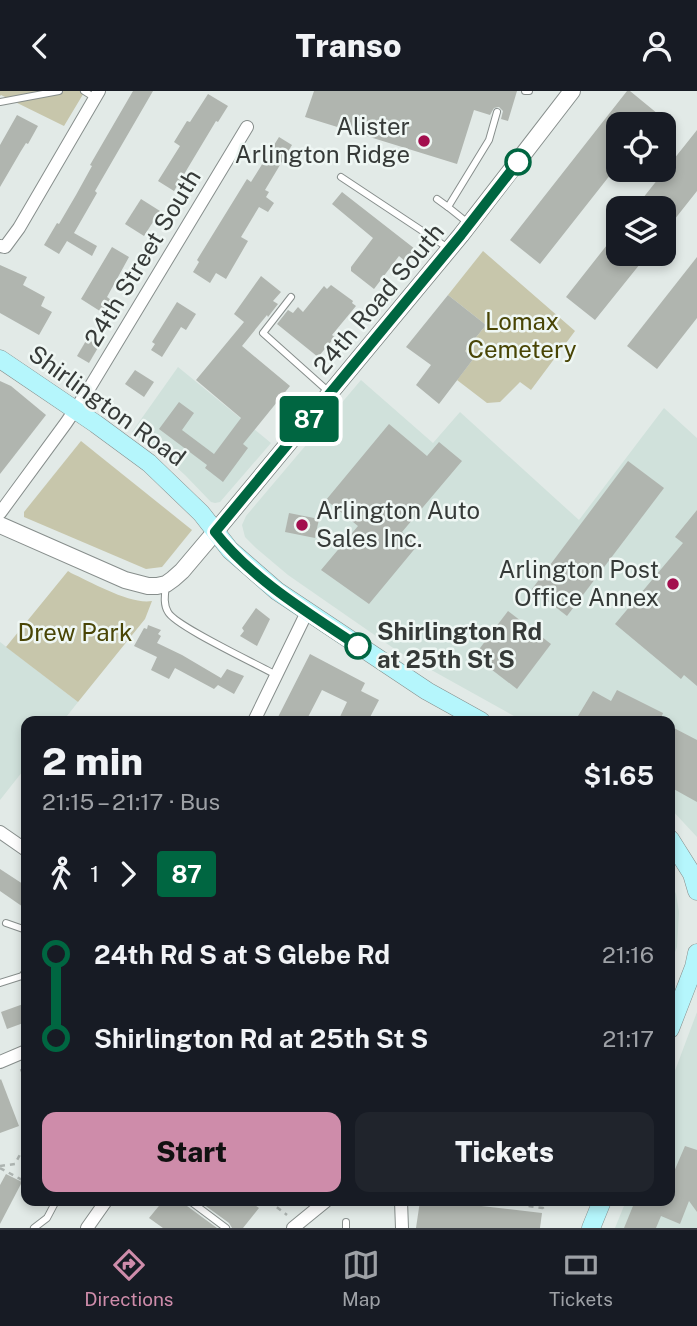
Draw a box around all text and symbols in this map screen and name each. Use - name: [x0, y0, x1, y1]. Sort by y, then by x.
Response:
- icon: back: [21, 27, 59, 65]
- text: Transo: [295, 27, 402, 64]
- icon: person: [638, 27, 676, 65]
- place label: Alister Arlington Ridge: [235, 112, 410, 168]
- map controls: [606, 112, 676, 266]
- button: locate: [606, 112, 676, 182]
- marker: Alister Arlington Ridge: [416, 133, 432, 149]
- unlabelled marker: [505, 149, 531, 175]
- street label: 24th Street South: [78, 164, 206, 351]
- button: layers: [606, 196, 676, 266]
- street label: 24th Road South: [307, 217, 449, 379]
- park label: Lomax Cemetery: [467, 307, 577, 363]
- street label: Shirlington Road: [24, 339, 191, 471]
- line badge: 87: [278, 396, 340, 442]
- text: 87: [294, 405, 324, 433]
- place label: Arlington Auto Sales Inc.: [316, 496, 480, 552]
- marker: Arlington Auto Sales Inc.: [294, 517, 310, 533]
- place label: Arlington Post Office Annex: [498, 555, 659, 611]
- marker: Arlington Post Office Annex: [665, 576, 681, 592]
- place label: Shirlington Rd at 25th St S: [377, 617, 542, 673]
- park label: Drew Park: [18, 618, 132, 646]
- marker: Shirlington Rd at 25th St S: [345, 633, 371, 659]
- text: 2 min: [42, 739, 143, 784]
- text: $1.65: [583, 760, 654, 791]
- text: 21:15 – 21:17 · Bus: [42, 788, 220, 815]
- icon: walk: [42, 855, 80, 893]
- icon: forward: [109, 855, 147, 893]
- text: 1: [90, 860, 99, 887]
- text: 87: [171, 860, 202, 888]
- text: 24th Rd S at S Glebe Rd: [94, 939, 390, 970]
- text: 21:16: [602, 941, 654, 968]
- text: Shirlington Rd at 25th St S: [94, 1023, 428, 1054]
- text: 21:17: [603, 1025, 654, 1052]
- button: Start: [42, 1112, 341, 1192]
- button: Tickets: [355, 1112, 654, 1192]
- tab: Directions: [84, 1246, 173, 1310]
- tab: Map: [342, 1246, 381, 1310]
- tab: Tickets: [549, 1246, 613, 1310]

